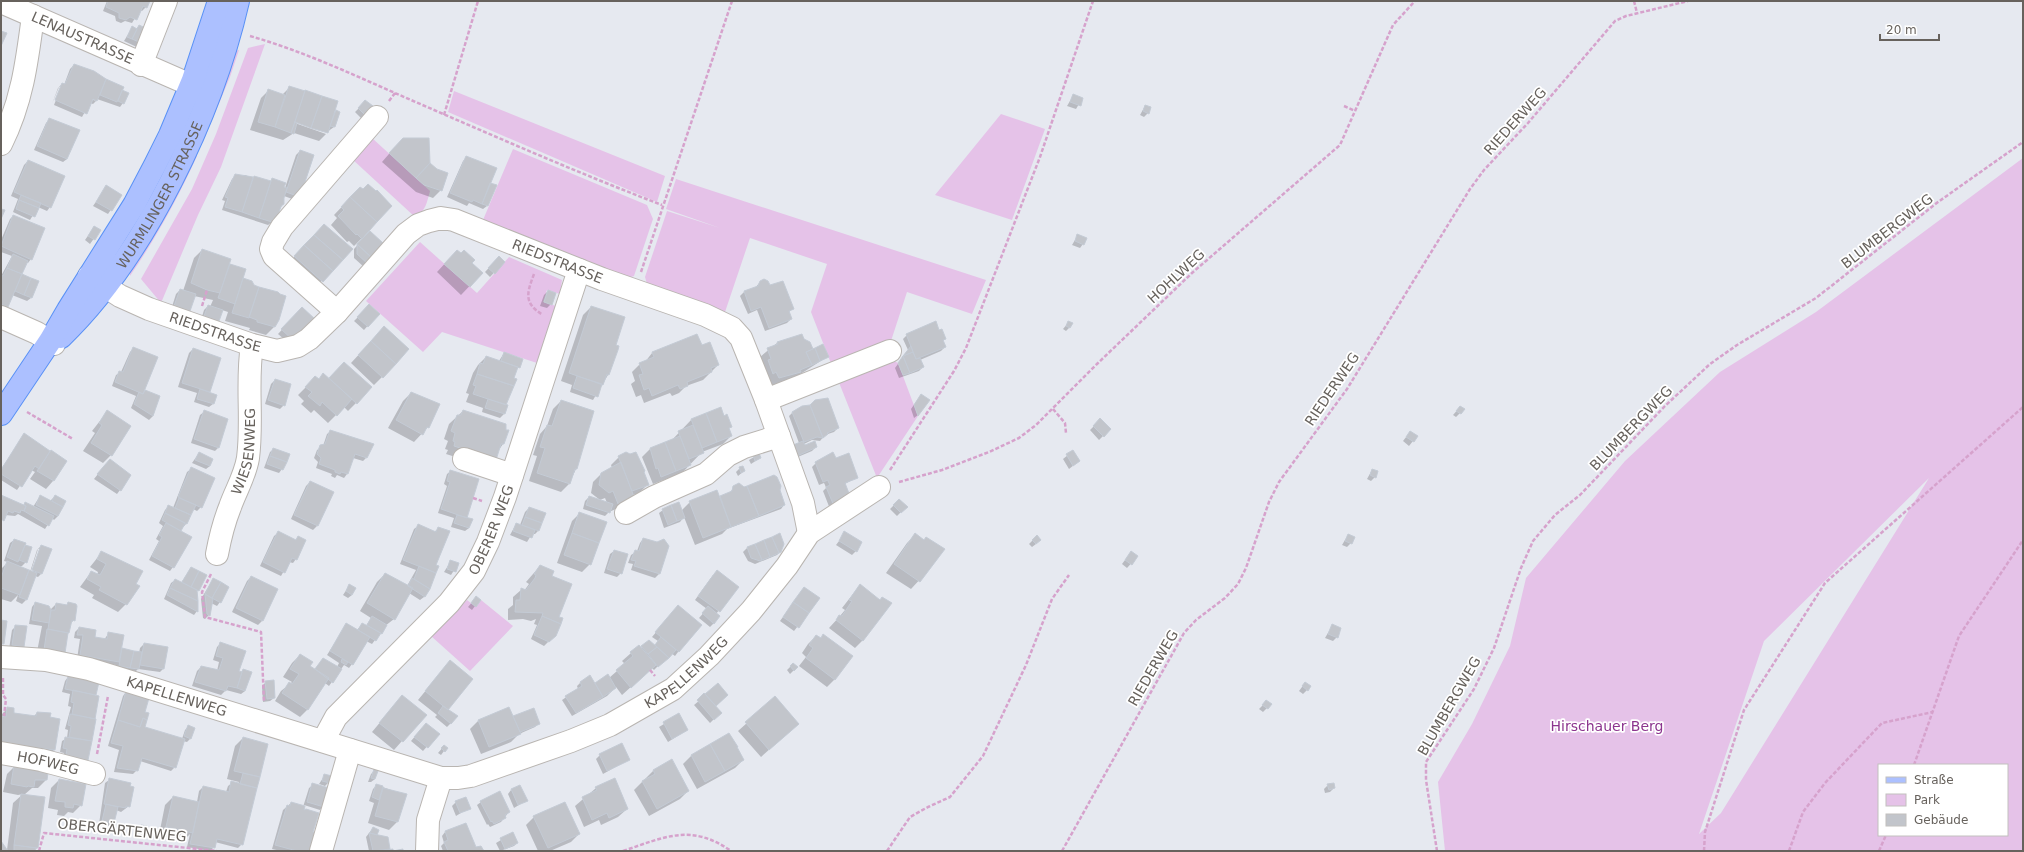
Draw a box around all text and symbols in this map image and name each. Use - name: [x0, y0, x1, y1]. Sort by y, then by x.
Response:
- street label: LENAUSTRASSE: [29, 8, 136, 67]
- scale bar: [1880, 16, 1939, 42]
- text: 20 m: [1886, 23, 1917, 37]
- street label: RIEDERWEG: [1481, 84, 1549, 158]
- street label: WURMLINGER STRASSE: [113, 119, 206, 272]
- street label: BLUMBERGWEG: [1838, 190, 1936, 272]
- street label: RIEDSTRASSE: [510, 236, 605, 287]
- street label: HOHLWEG: [1144, 246, 1208, 306]
- street label: RIEDSTRASSE: [167, 309, 263, 355]
- street label: RIEDERWEG: [1302, 349, 1362, 429]
- street label: BLUMBERGWEG: [1586, 382, 1676, 474]
- street label: WIESENWEG: [228, 408, 258, 497]
- street label: OBERER WEG: [465, 483, 516, 577]
- street label: RIEDERWEG: [1125, 627, 1181, 709]
- street label: KAPELLENWEG: [642, 633, 731, 712]
- street label: BLUMBERGWEG: [1414, 654, 1484, 758]
- street label: KAPELLENWEG: [125, 673, 229, 719]
- park label: Hirschauer Berg: [1551, 718, 1663, 734]
- street label: HOFWEG: [16, 748, 81, 778]
- legend: [1878, 764, 2008, 836]
- text: Straße: [1914, 773, 1954, 787]
- text: Park: [1914, 793, 1940, 807]
- text: Gebäude: [1914, 813, 1968, 827]
- street label: OBERGÄRTENWEG: [57, 814, 187, 845]

